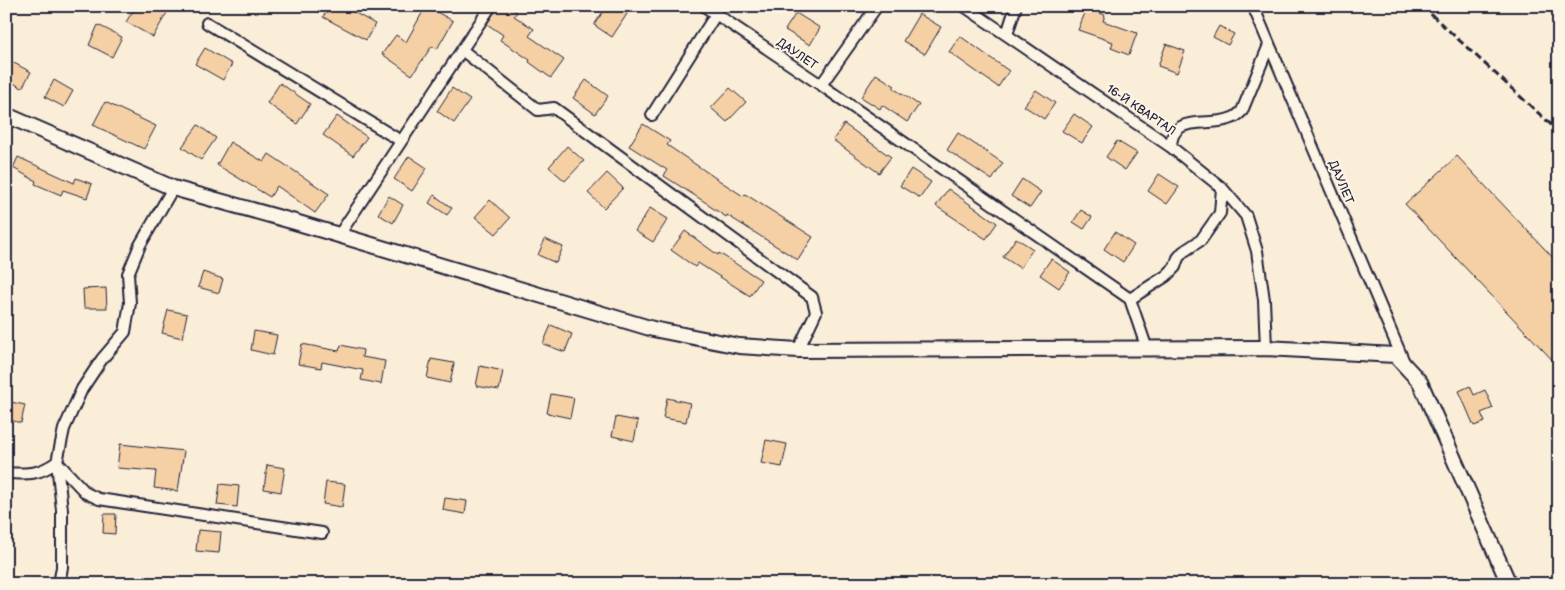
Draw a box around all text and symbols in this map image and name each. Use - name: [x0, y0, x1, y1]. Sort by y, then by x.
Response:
- street label: ДАУЛЕТ: [774, 35, 820, 73]
- street label: 16-Й КВАРТАЛ: [1103, 81, 1179, 139]
- street label: ДАУЛЕТ: [1325, 158, 1357, 206]

